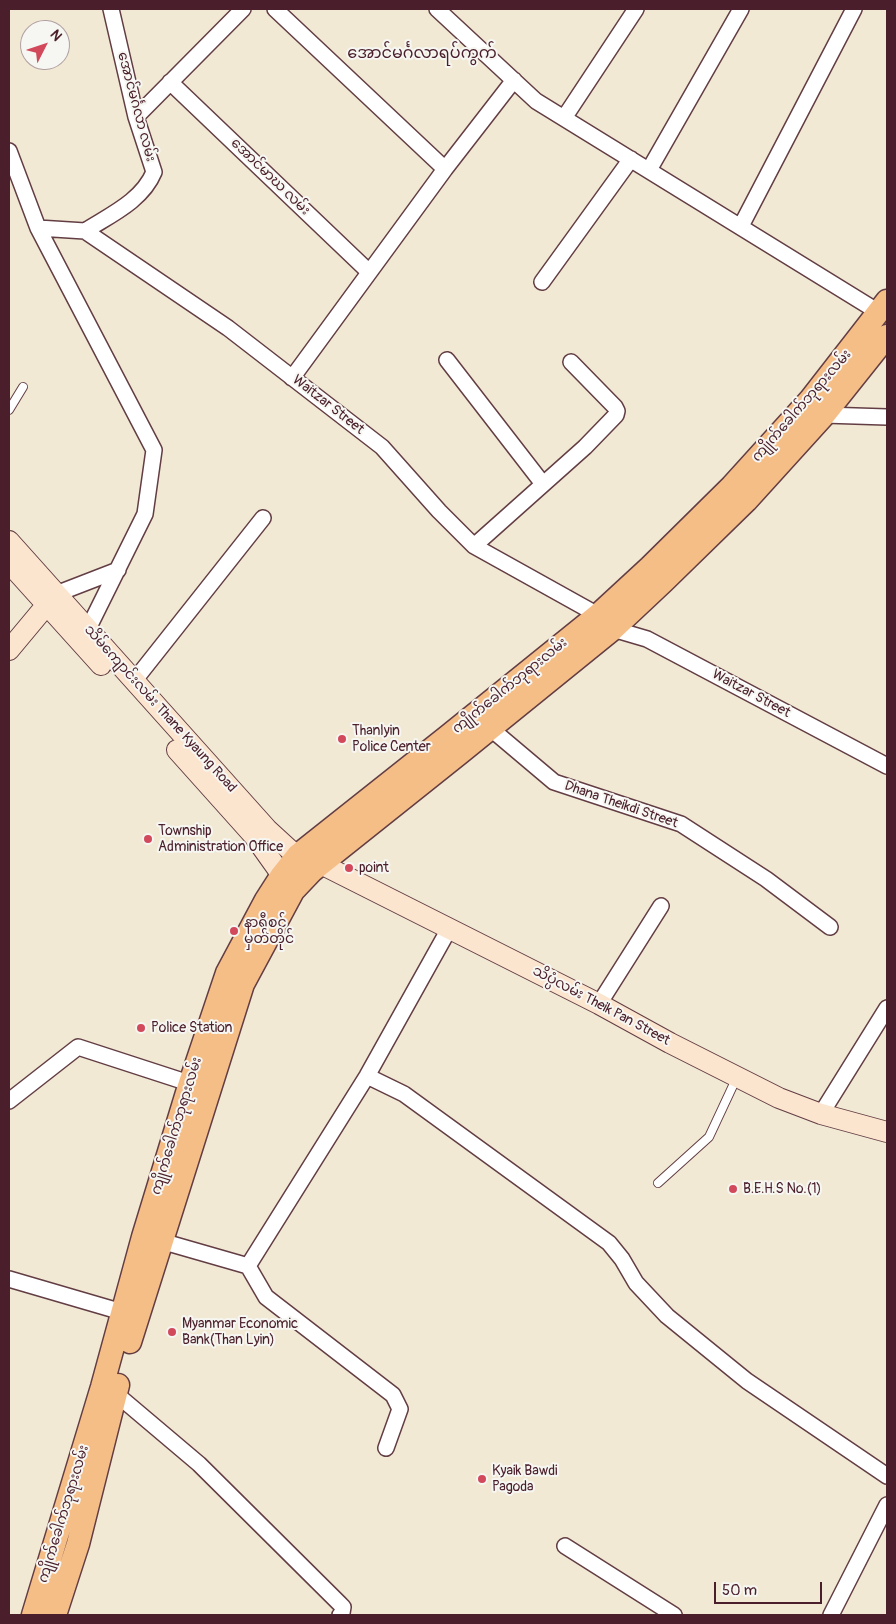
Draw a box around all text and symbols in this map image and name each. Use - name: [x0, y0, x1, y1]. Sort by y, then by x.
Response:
- north arrow: [20, 20, 70, 70]
- text: N: [46, 26, 65, 45]
- district label: အောင်မင်္ဂလာရပ်ကွက်: [347, 44, 497, 64]
- street label: အောင်မင်္ဂလာ လမ်း: [113, 50, 159, 164]
- street label: အောင်မာဃ လမ်း: [227, 135, 313, 219]
- street label: ကျိုက်ခေါက်ဘုရားလမ်း: [749, 347, 855, 465]
- street label: Waitzar Street: [289, 372, 367, 438]
- street label: သိမ်ကျောင်းလမ်း Thane Kyaung Road: [80, 622, 240, 796]
- street label: ကျိုက်ခေါက်ဘုရားလမ်း: [449, 634, 571, 738]
- street label: Waitzar Street: [709, 666, 793, 722]
- place label: Thanlyin Police Center: [352, 723, 431, 756]
- marker: Thanlyin Police Center: [336, 733, 348, 745]
- street label: Dhana Theikdi Street: [562, 778, 680, 832]
- place label: Township Administration Office: [158, 823, 283, 856]
- marker: Township Administration Office: [142, 833, 154, 845]
- place label: point: [359, 860, 389, 876]
- marker: point: [343, 862, 355, 874]
- place label: နာရီစင် မှတ်တိုင်: [244, 915, 294, 948]
- marker: နာရီစင် မှတ်တိုင်: [228, 925, 240, 937]
- street label: သိပ္ပံလမ်း Theik Pan Street: [529, 963, 673, 1049]
- place label: Police Station: [151, 1020, 232, 1036]
- marker: Police Station: [135, 1022, 147, 1034]
- street label: ကျိုက်ခေါက်ဘုရားလမ်း: [148, 1055, 206, 1197]
- place label: B.E.H.S No.(1): [743, 1181, 822, 1197]
- marker: B.E.H.S No.(1): [727, 1183, 739, 1195]
- place label: Myanmar Economic Bank(Than Lyin): [182, 1316, 298, 1348]
- marker: Myanmar Economic Bank(Than Lyin): [166, 1326, 178, 1338]
- street label: ကျိုက်ခေါက်ဘုရားလမ်း: [35, 1443, 93, 1585]
- place label: Kyaik Bawdi Pagoda: [492, 1463, 558, 1495]
- marker: Kyaik Bawdi Pagoda: [476, 1473, 488, 1485]
- scale bar: [716, 1572, 824, 1604]
- text: 50 m: [722, 1581, 757, 1600]

